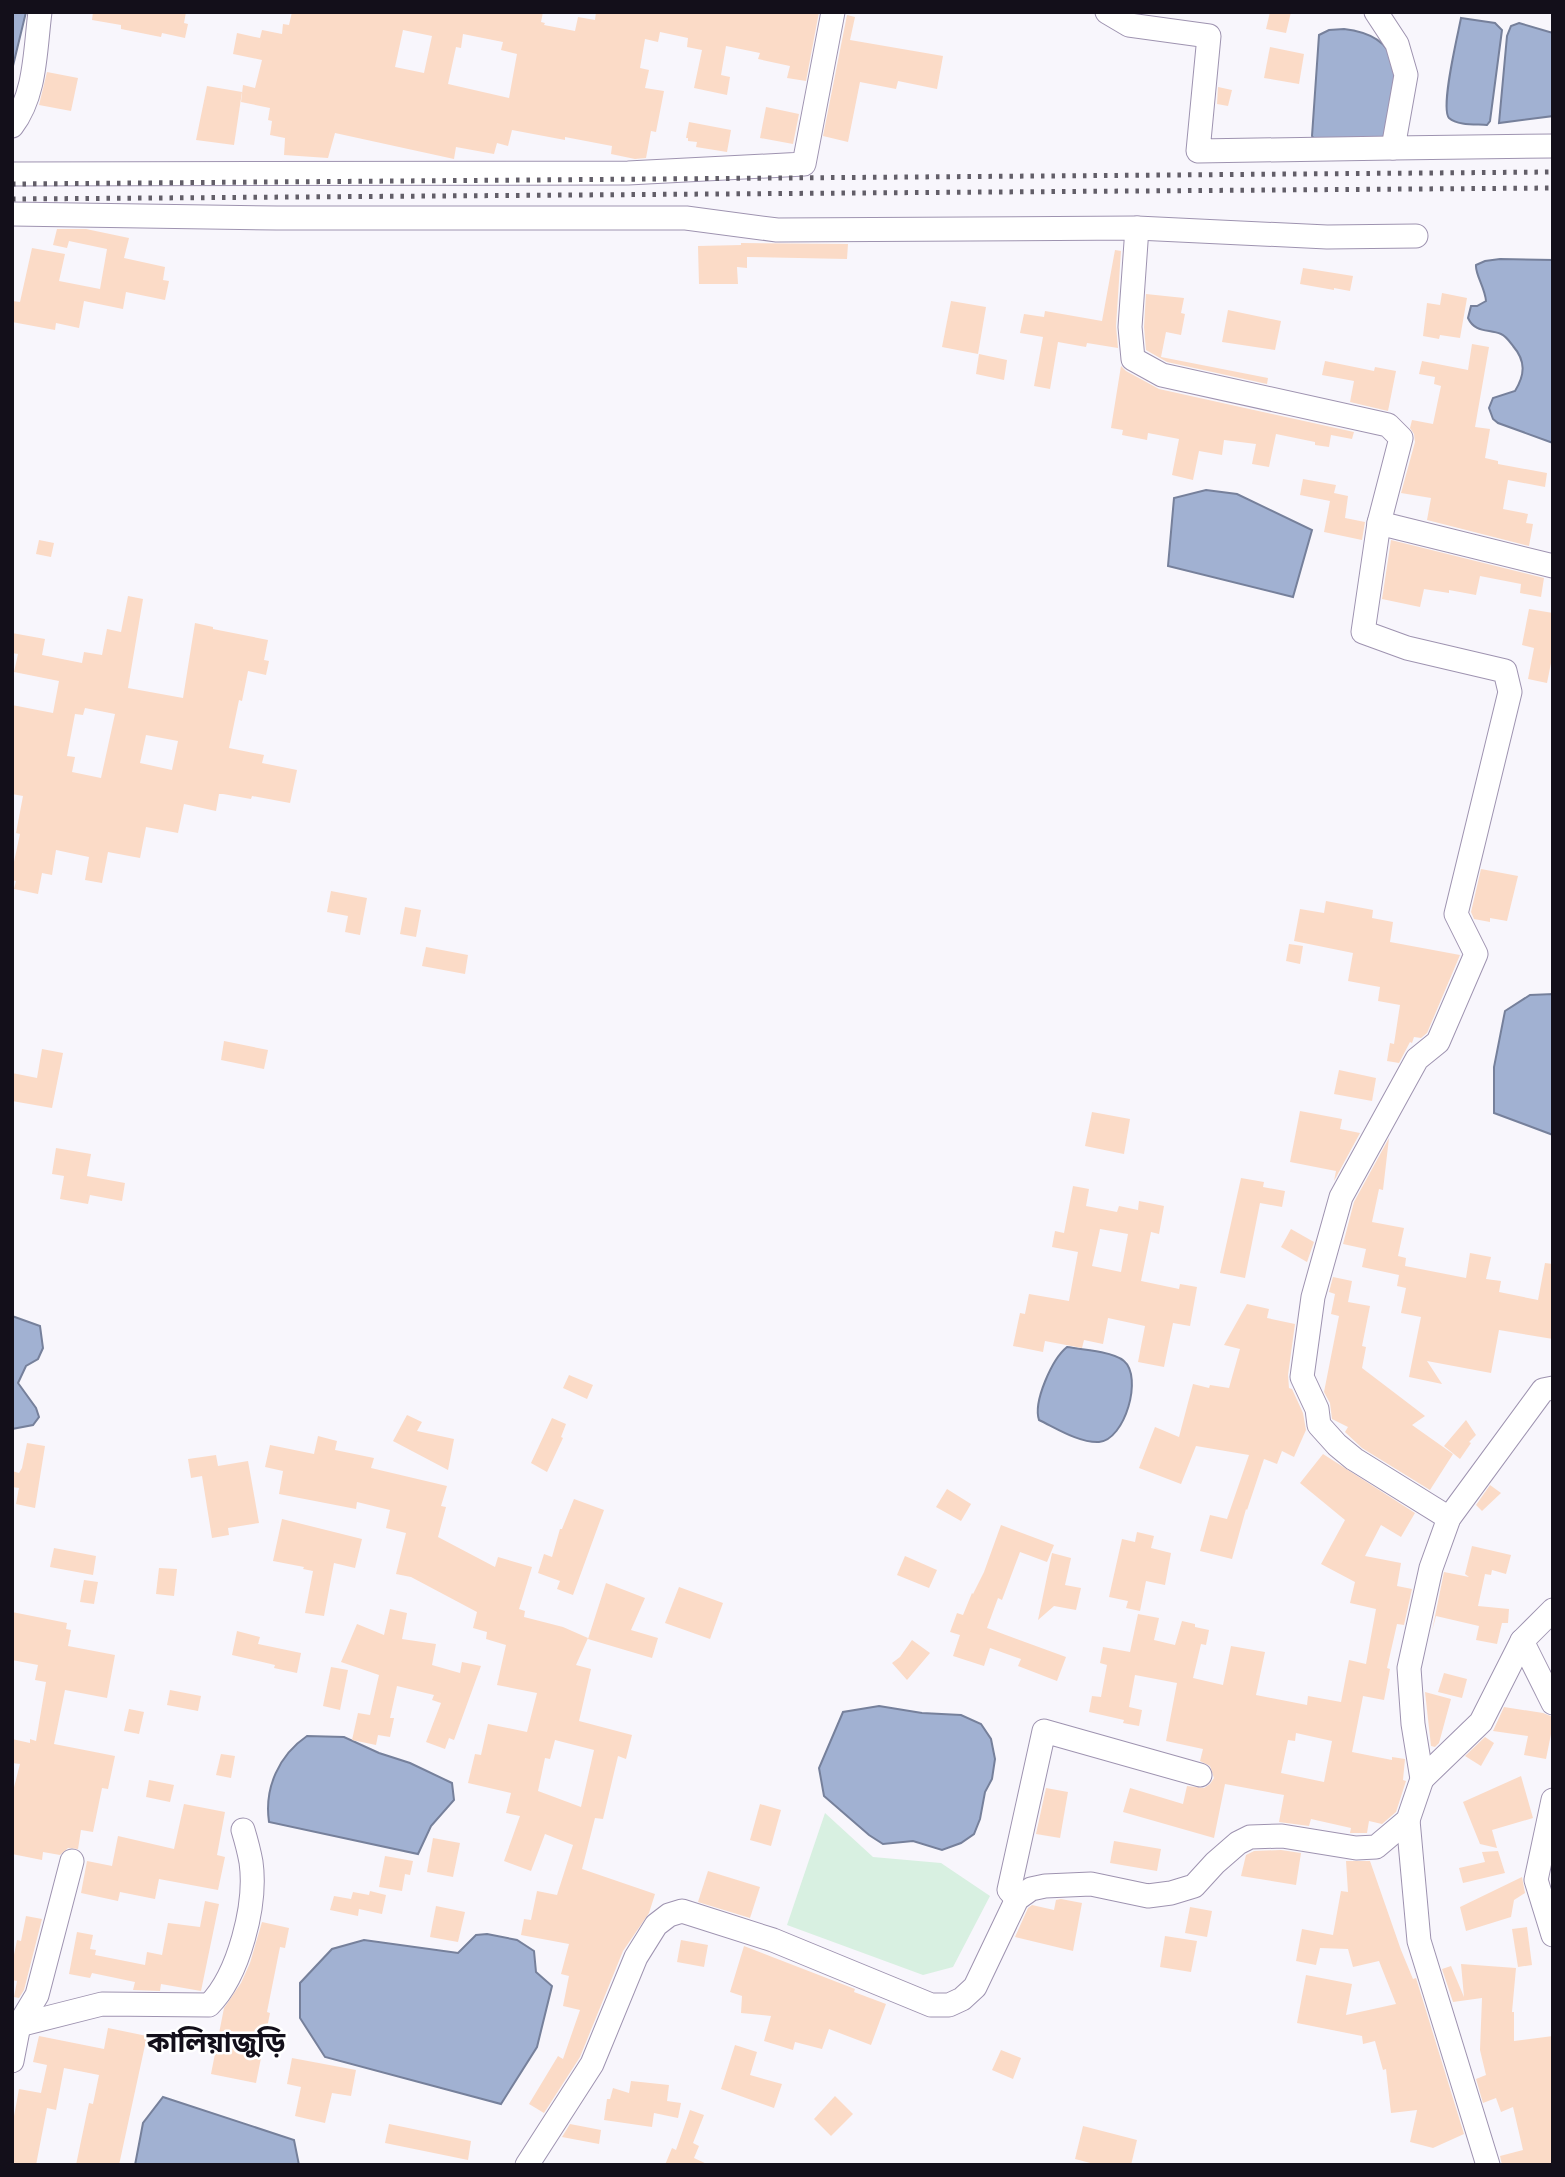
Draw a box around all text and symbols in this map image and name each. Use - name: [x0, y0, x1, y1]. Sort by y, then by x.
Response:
- district label: কালিয়াজুড়ি: [146, 2026, 286, 2058]

